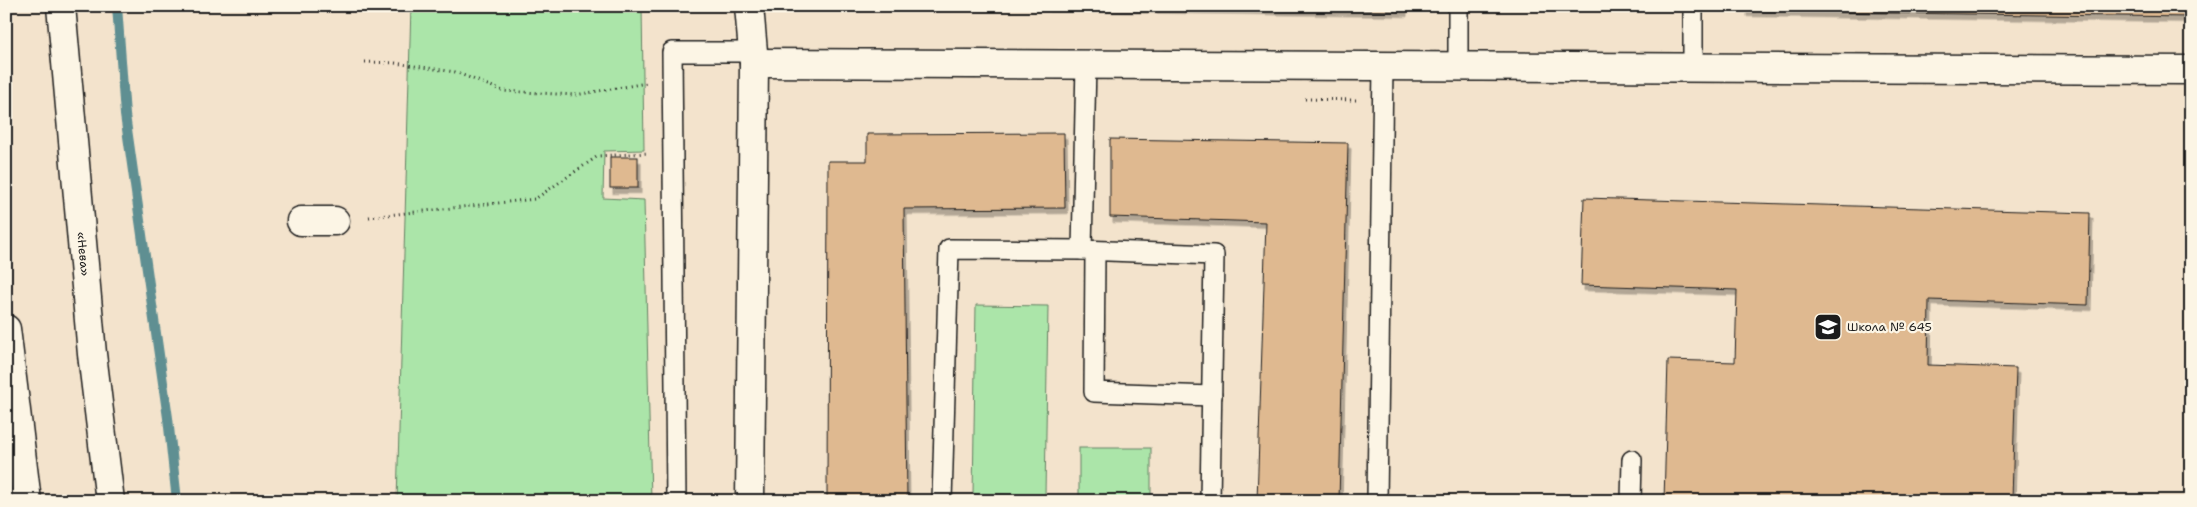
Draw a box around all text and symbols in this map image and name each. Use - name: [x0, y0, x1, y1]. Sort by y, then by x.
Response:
- street label: «Нева»: [73, 231, 93, 277]
- school or university icon: Школа № 645: [1813, 312, 1843, 342]
- place label: Школа № 645: [1847, 319, 1932, 335]

